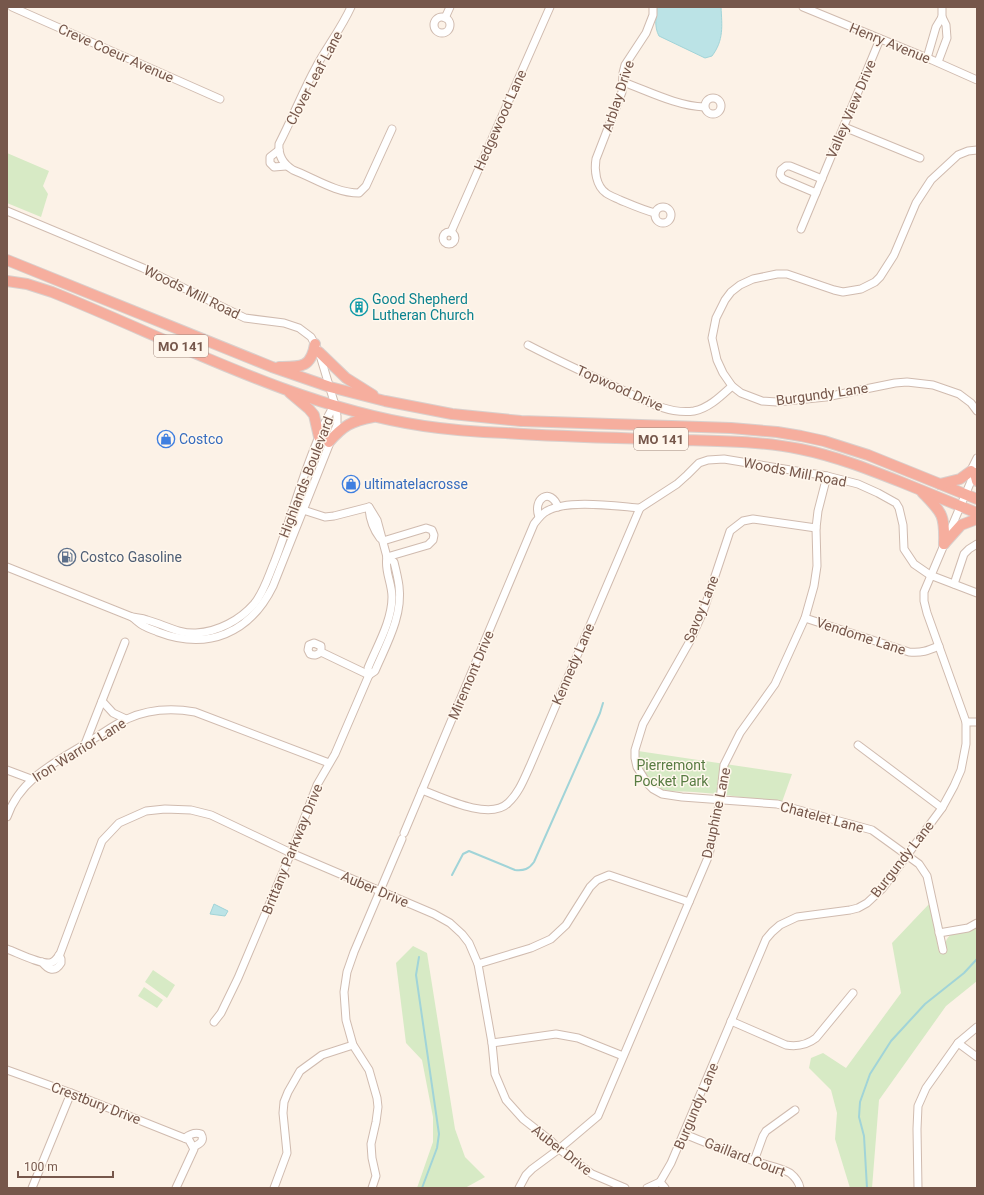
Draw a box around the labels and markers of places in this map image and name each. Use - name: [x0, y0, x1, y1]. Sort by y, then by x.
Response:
- place label: Good Shepherd Lutheran Church: [372, 291, 474, 323]
- building icon: Good Shepherd Lutheran Church: [349, 297, 369, 317]
- shop icon: Costco: [156, 429, 176, 449]
- place label: Costco: [179, 431, 223, 447]
- shop icon: ultimatelacrosse: [341, 474, 361, 494]
- place label: ultimatelacrosse: [364, 476, 468, 492]
- fuel station icon: Costco Gasoline: [57, 547, 77, 567]
- place label: Costco Gasoline: [80, 549, 182, 565]

